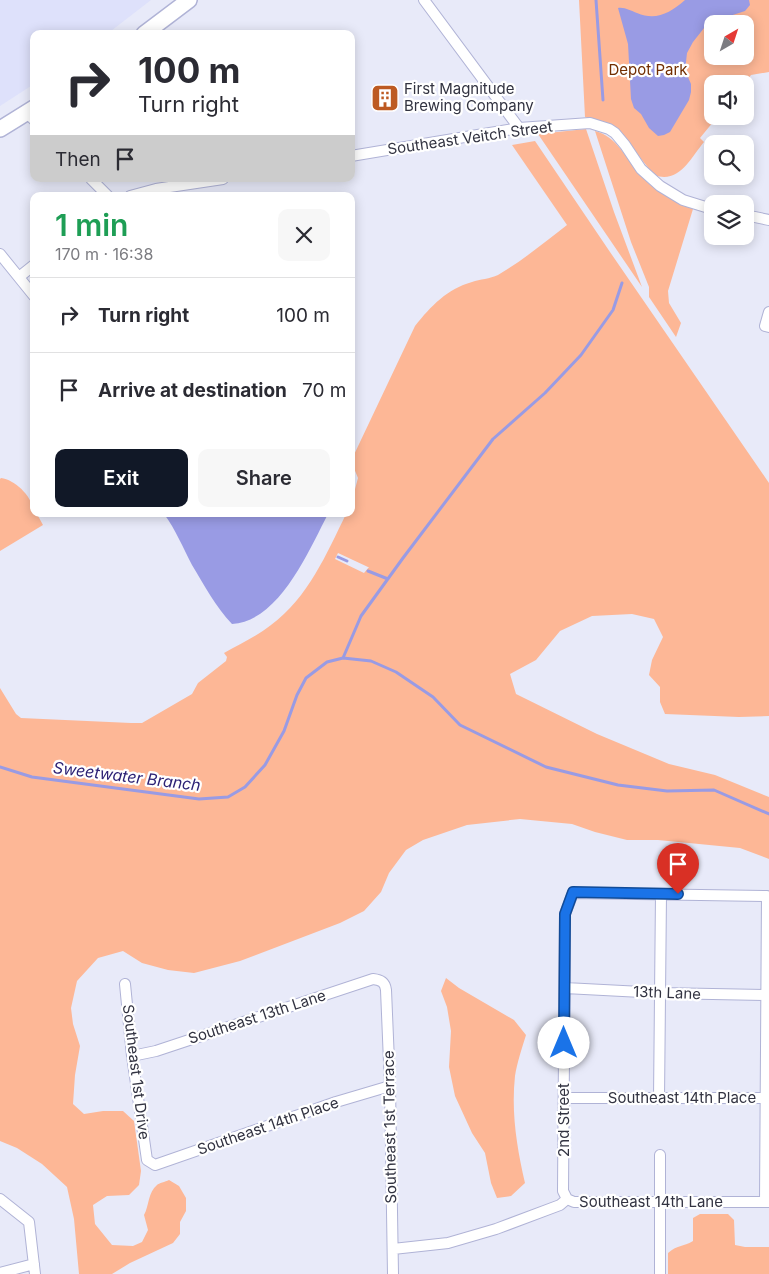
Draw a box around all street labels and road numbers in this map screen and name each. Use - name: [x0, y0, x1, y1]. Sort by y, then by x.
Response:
- street label: Southeast Veitch Street: [386, 117, 554, 158]
- street label: 13th Lane: [633, 982, 701, 1003]
- street label: Southeast 13th Lane: [186, 985, 328, 1048]
- street label: Southeast 1st Drive: [119, 1003, 154, 1141]
- street label: Southeast 1st Terrace: [379, 1050, 400, 1204]
- street label: 2nd Street: [554, 1083, 573, 1157]
- street label: Southeast 14th Place: [608, 1088, 756, 1107]
- street label: Southeast 14th Place: [195, 1092, 341, 1159]
- street label: Southeast 14th Lane: [579, 1192, 723, 1211]

